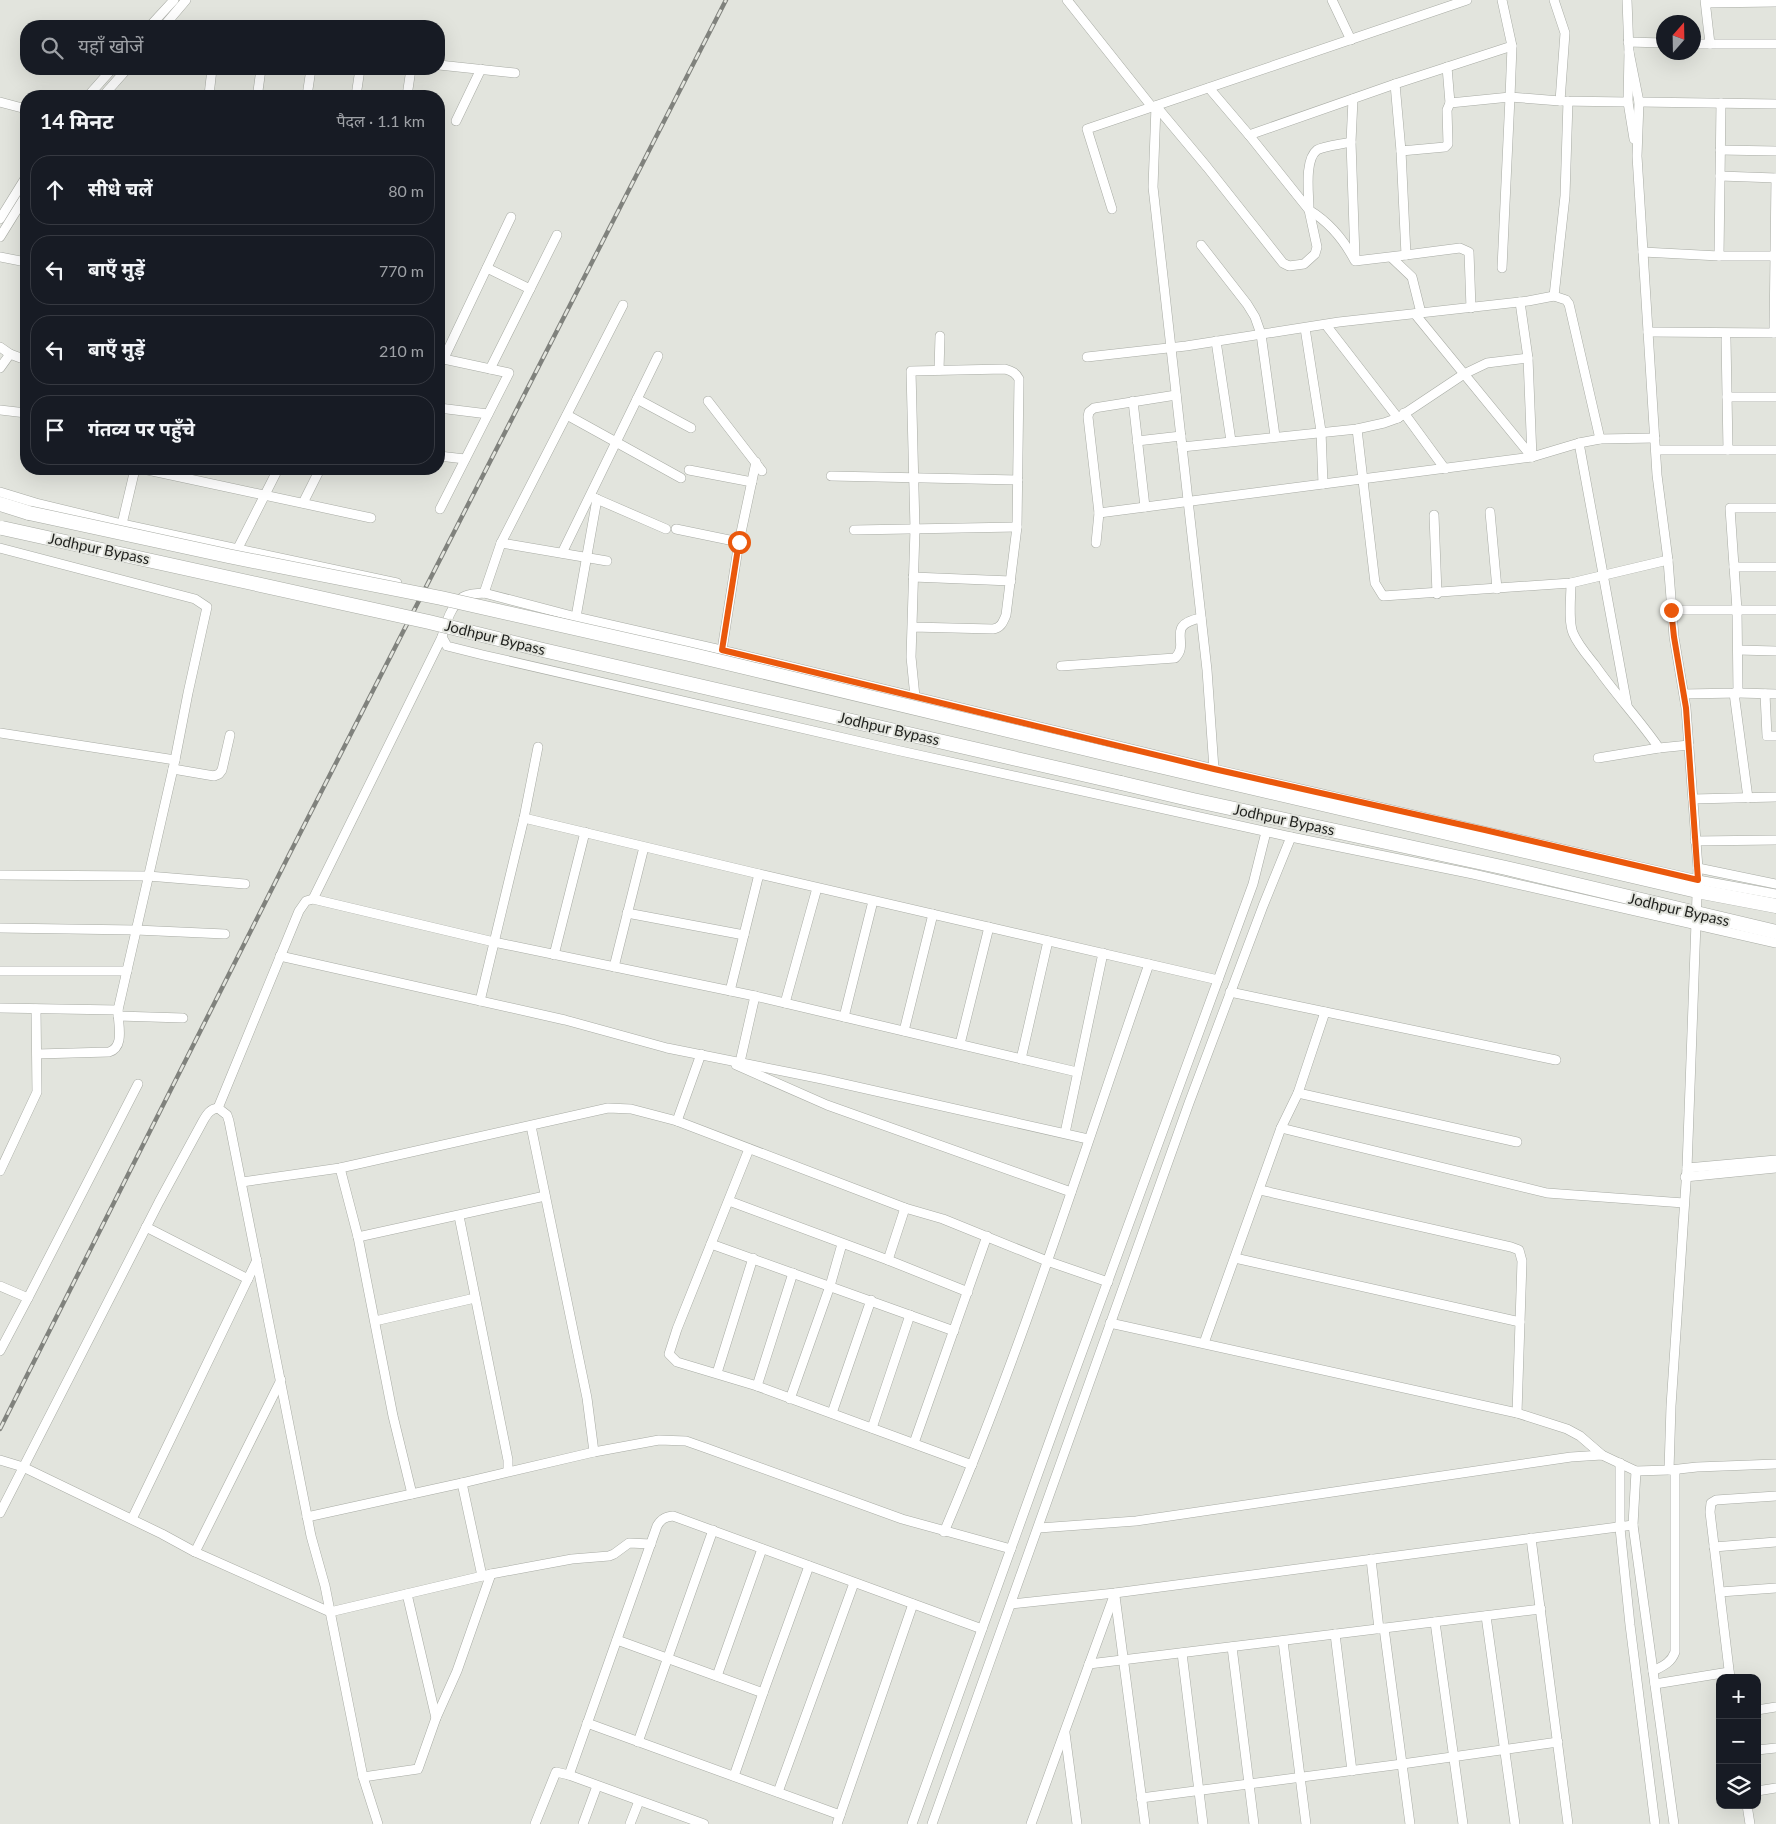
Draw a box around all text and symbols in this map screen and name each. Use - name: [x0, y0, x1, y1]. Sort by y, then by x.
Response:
- north arrow: [1656, 15, 1701, 60]
- search box: [20, 20, 445, 75]
- icon: search: [38, 34, 66, 62]
- text: यहाँ खोजें: [78, 34, 143, 57]
- text: 14 मिनट: [40, 108, 114, 133]
- text: पैदल · 1.1 km: [336, 111, 425, 130]
- icon: ahead: [41, 176, 69, 204]
- text: सीधे चलें: [88, 177, 153, 200]
- text: 80 m: [388, 181, 424, 200]
- icon: left: [41, 256, 69, 284]
- text: बाएँ मुड़ें: [88, 257, 145, 280]
- text: 770 m: [379, 261, 424, 280]
- icon: left: [41, 336, 69, 364]
- text: बाएँ मुड़ें: [88, 337, 145, 360]
- text: 210 m: [379, 341, 424, 360]
- icon: arrive: [41, 416, 69, 444]
- text: गंतव्य पर पहुँचे: [88, 417, 195, 440]
- street label: Jodhpur Bypass: [47, 528, 152, 568]
- route start: [728, 531, 751, 554]
- route end: [1660, 599, 1683, 622]
- street label: Jodhpur Bypass: [443, 616, 547, 658]
- street label: Jodhpur Bypass: [837, 708, 942, 748]
- street label: Jodhpur Bypass: [1232, 799, 1337, 839]
- street label: Jodhpur Bypass: [1627, 889, 1732, 929]
- map controls: [1716, 1674, 1761, 1809]
- button: +: [1716, 1674, 1761, 1719]
- button: −: [1716, 1719, 1761, 1764]
- button: layers: [1716, 1764, 1761, 1809]

